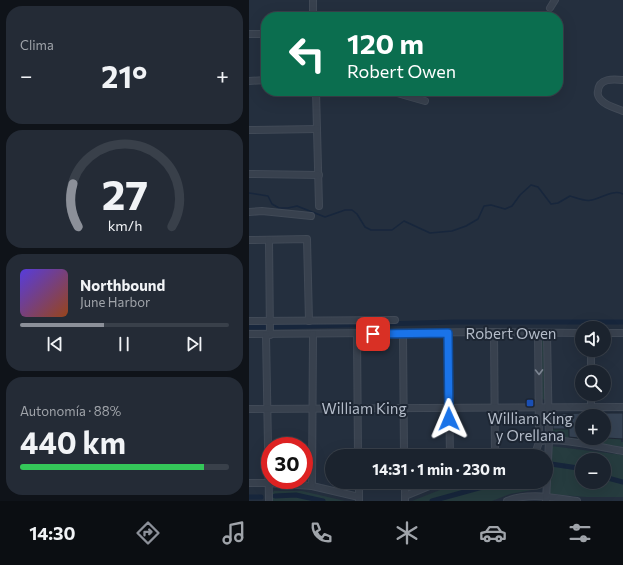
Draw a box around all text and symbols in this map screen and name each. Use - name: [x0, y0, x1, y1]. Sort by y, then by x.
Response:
- text: 120 m: [347, 26, 424, 60]
- icon: left: [281, 28, 333, 80]
- text: Clima: [20, 37, 54, 53]
- text: 21°: [101, 57, 147, 94]
- text: Robert Owen: [347, 60, 456, 82]
- text: −: [20, 62, 33, 89]
- text: +: [216, 62, 229, 89]
- text: 27: [101, 167, 148, 218]
- text: km/h: [107, 215, 142, 233]
- text: Northbound: [80, 276, 165, 294]
- text: June Harbor: [80, 294, 150, 310]
- pin: [356, 317, 390, 351]
- map controls: [575, 321, 611, 489]
- button: sound: [575, 321, 611, 357]
- icon: arrive: [362, 323, 384, 345]
- street label: Robert Owen: [466, 324, 556, 342]
- icon: previous: [44, 333, 66, 355]
- icon: pause: [113, 333, 135, 355]
- icon: next: [183, 333, 205, 355]
- button: search: [575, 365, 611, 401]
- one-way arrow: [534, 369, 543, 375]
- position arrow: [428, 398, 470, 440]
- marker: William King y Orellana: [525, 398, 535, 408]
- street label: William King: [321, 399, 407, 417]
- text: Autonomía · 88%: [20, 403, 121, 419]
- place label: William King y Orellana: [487, 409, 573, 444]
- button: +: [575, 409, 611, 445]
- text: 440 km: [20, 423, 126, 460]
- speed limit sign: 30: [261, 437, 313, 489]
- button: −: [575, 453, 611, 489]
- text: 14:31 · 1 min · 230 m: [372, 460, 506, 478]
- icon: directions: [134, 519, 162, 547]
- icon: music: [220, 519, 248, 547]
- icon: phone: [307, 519, 335, 547]
- icon: climate: [393, 519, 421, 547]
- icon: car: [479, 519, 507, 547]
- icon: filters: [566, 519, 594, 547]
- text: 14:30: [29, 522, 76, 544]

